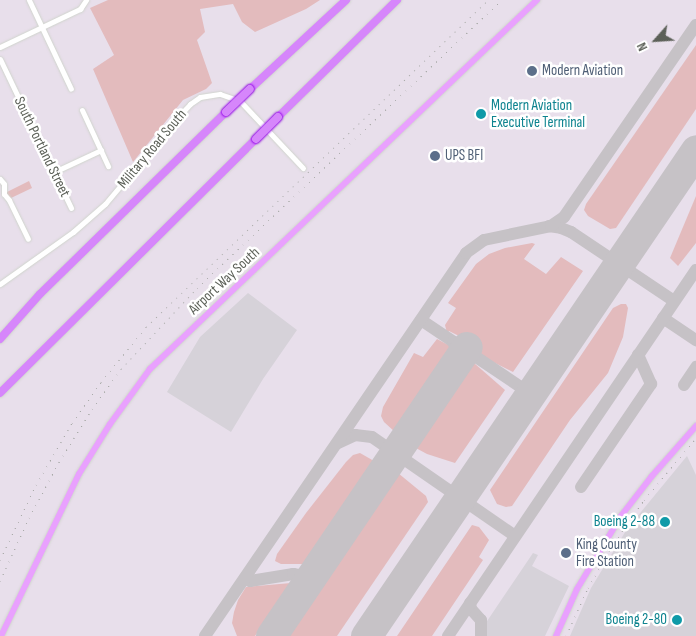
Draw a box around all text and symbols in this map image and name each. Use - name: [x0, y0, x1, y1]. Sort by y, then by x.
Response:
- north arrow: [631, 15, 681, 65]
- text: N: [633, 40, 651, 54]
- place label: Modern Aviation: [542, 62, 623, 80]
- marker: Modern Aviation: [526, 65, 538, 77]
- street label: South Portland Street: [10, 94, 74, 200]
- place label: Modern Aviation Executive Terminal: [491, 96, 585, 131]
- street label: Military Road South: [114, 106, 190, 192]
- marker: Modern Aviation Executive Terminal: [475, 108, 487, 120]
- place label: UPS BFI: [445, 147, 483, 165]
- marker: UPS BFI: [429, 150, 441, 162]
- street label: Airport Way South: [185, 244, 263, 318]
- place label: Boeing 2-88: [594, 513, 655, 531]
- marker: Boeing 2-88: [659, 516, 671, 528]
- place label: King County Fire Station: [576, 535, 637, 570]
- marker: King County Fire Station: [560, 547, 572, 559]
- place label: Boeing 2-80: [606, 611, 667, 629]
- marker: Boeing 2-80: [671, 614, 683, 626]

